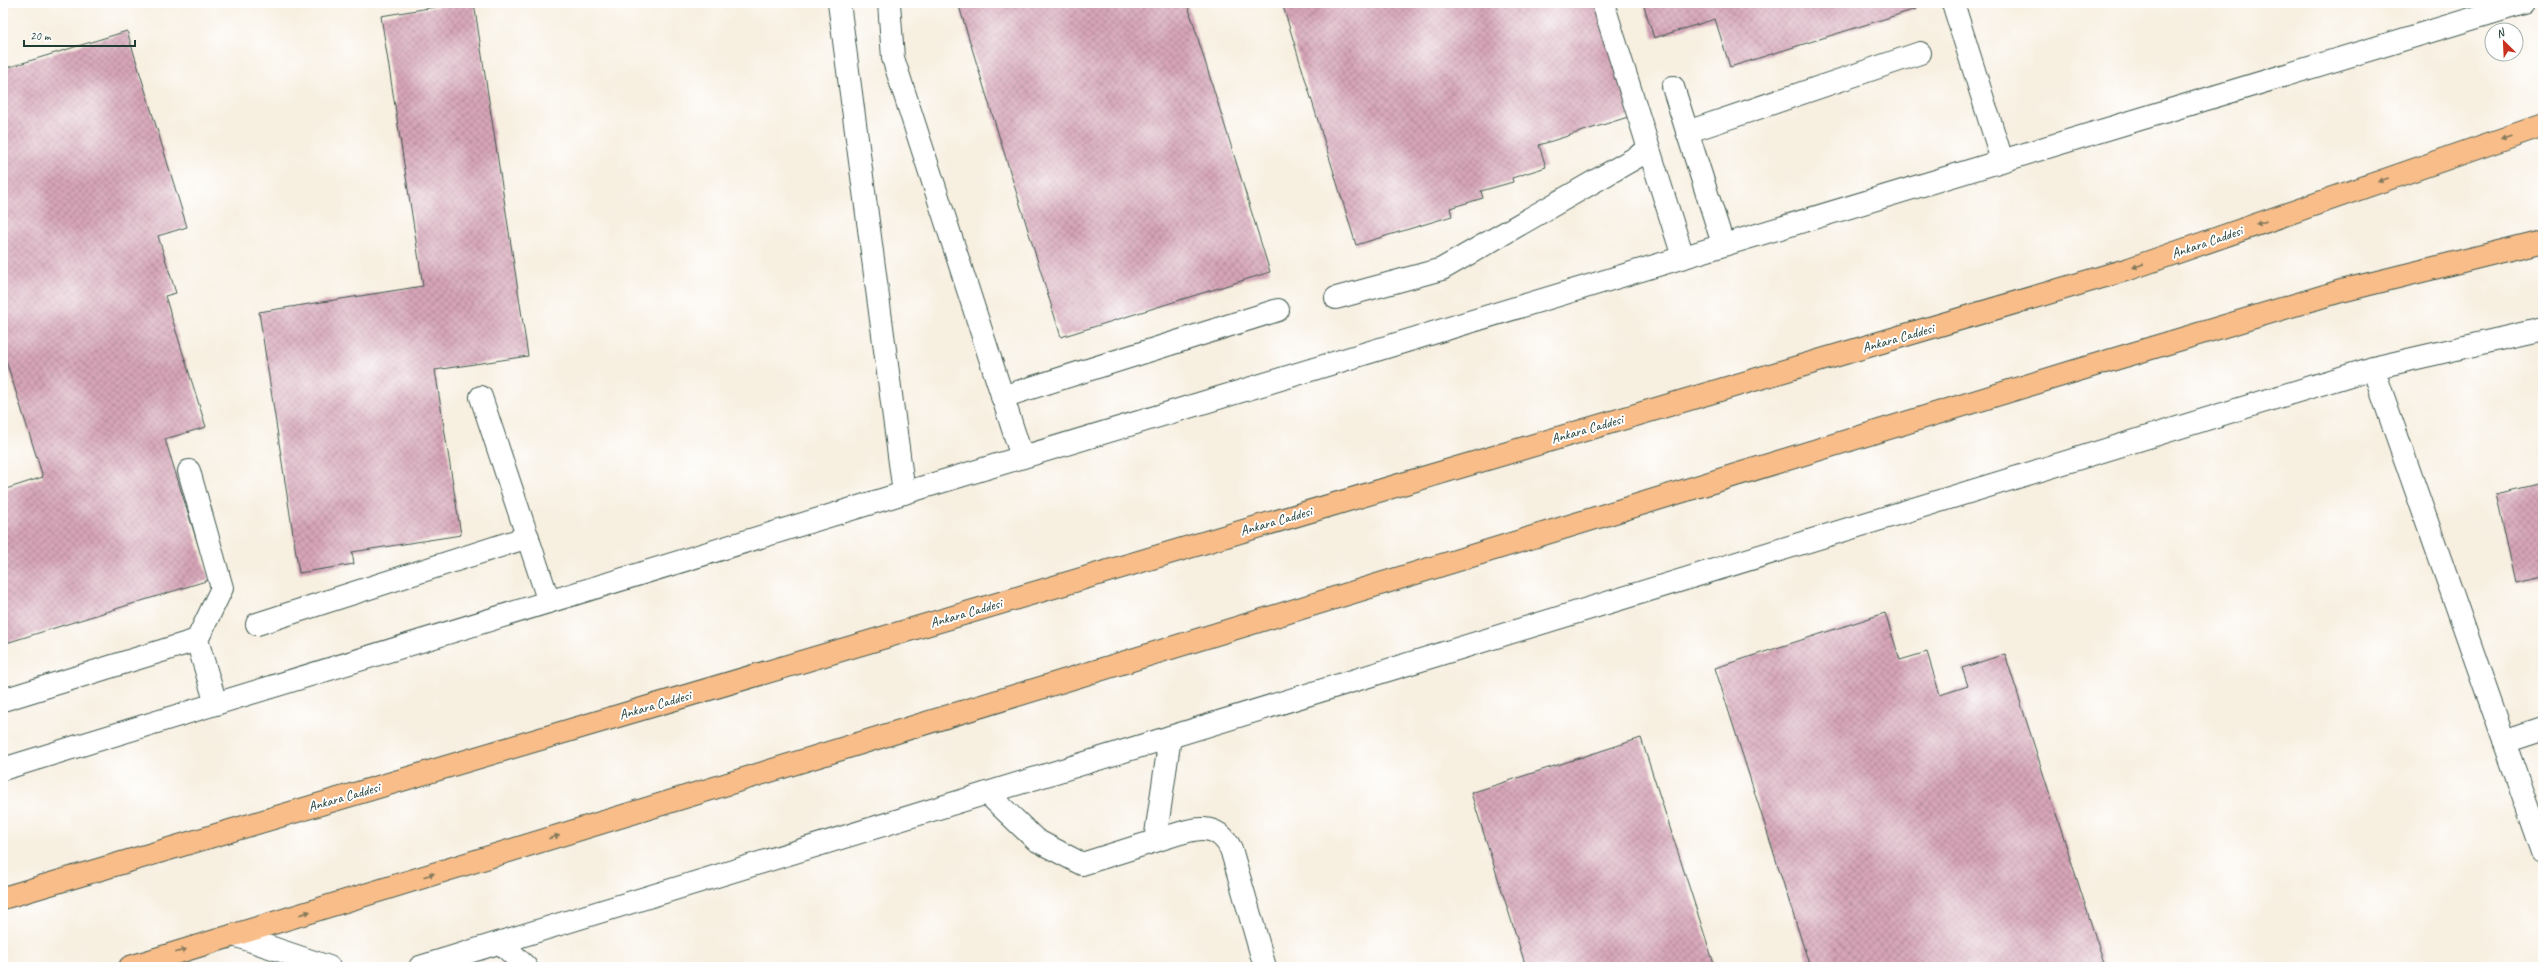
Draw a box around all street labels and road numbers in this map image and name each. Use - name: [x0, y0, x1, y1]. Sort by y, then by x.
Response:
- street label: Ankara Caddesi: [2169, 221, 2247, 262]
- street label: Ankara Caddesi: [1860, 319, 1938, 356]
- street label: Ankara Caddesi: [1549, 410, 1627, 447]
- street label: Ankara Caddesi: [1238, 502, 1316, 539]
- street label: Ankara Caddesi: [928, 594, 1006, 631]
- street label: Ankara Caddesi: [617, 686, 695, 723]
- street label: Ankara Caddesi: [306, 778, 384, 815]

